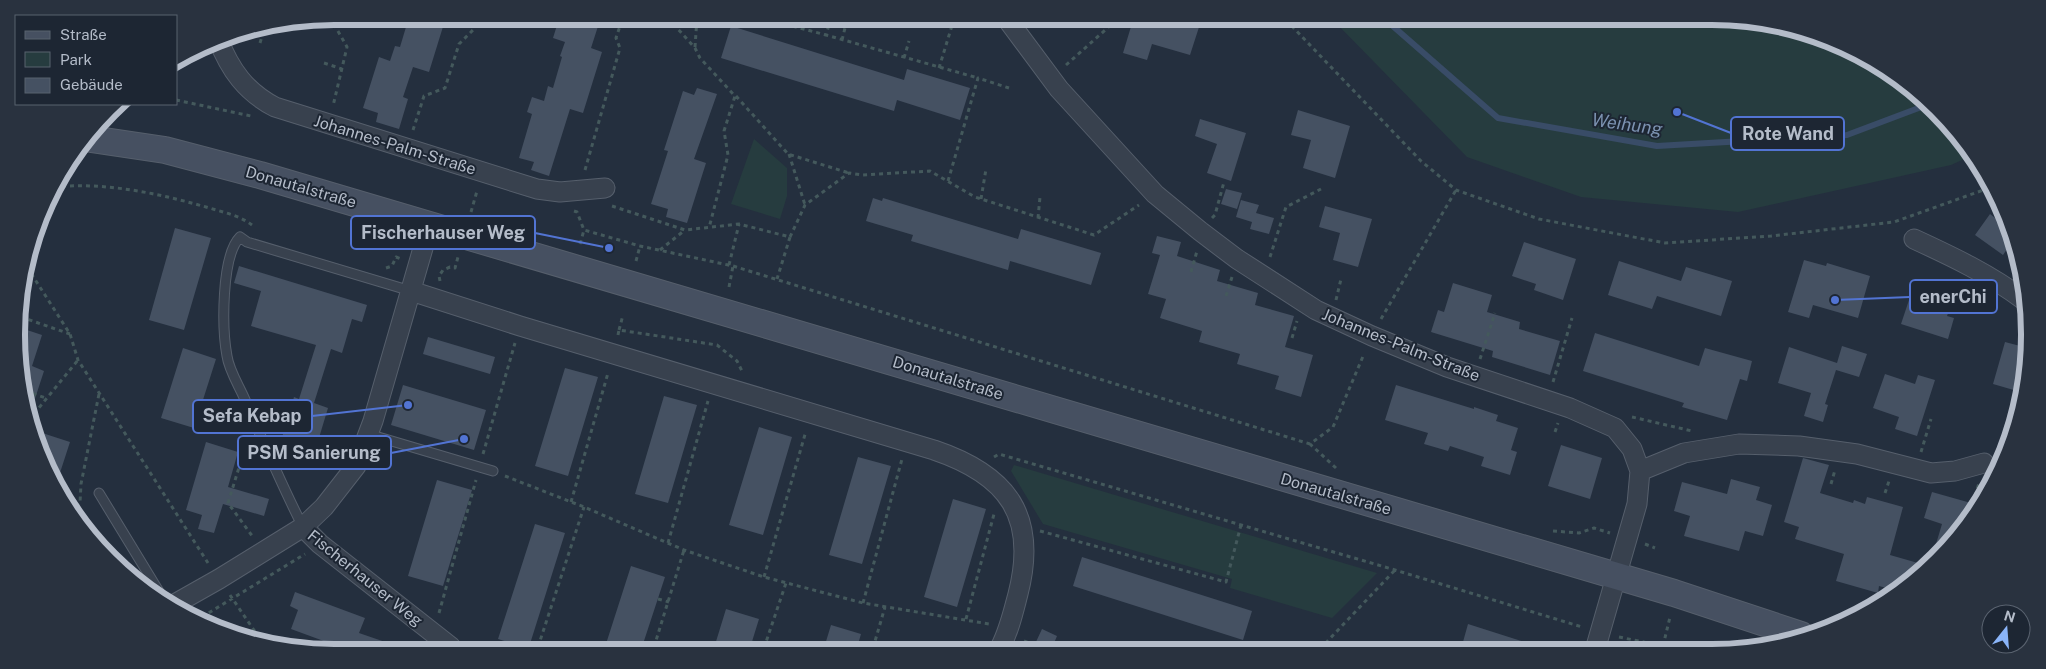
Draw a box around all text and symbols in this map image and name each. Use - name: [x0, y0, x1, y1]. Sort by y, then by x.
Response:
- legend: [15, 15, 178, 105]
- text: Straße: [60, 26, 107, 43]
- text: Park: [60, 51, 92, 68]
- text: Gebäude: [60, 76, 123, 93]
- water label: Weihung: [1590, 109, 1664, 139]
- street label: Johannes-Palm-Straße: [312, 111, 478, 179]
- callout: Rote Wand: [1731, 117, 1844, 150]
- text: Rote Wand: [1742, 123, 1834, 144]
- street label: Donautalstraße: [243, 162, 359, 212]
- callout: Fischerhauser Weg: [351, 216, 535, 249]
- text: Fischerhauser Weg: [361, 222, 525, 243]
- callout: enerChi: [1910, 280, 1997, 313]
- text: enerChi: [1919, 286, 1987, 307]
- street label: Johannes-Palm-Straße: [1319, 305, 1483, 385]
- street label: Donautalstraße: [890, 352, 1006, 404]
- callout: Sefa Kebap: [193, 400, 312, 433]
- text: Sefa Kebap: [203, 405, 301, 426]
- callout: PSM Sanierung: [238, 436, 391, 469]
- text: PSM Sanierung: [247, 442, 381, 463]
- street label: Donautalstraße: [1278, 469, 1394, 519]
- street label: Fischerhauser Weg: [304, 526, 426, 630]
- north arrow: [1981, 604, 2031, 654]
- text: N: [2002, 607, 2017, 626]

